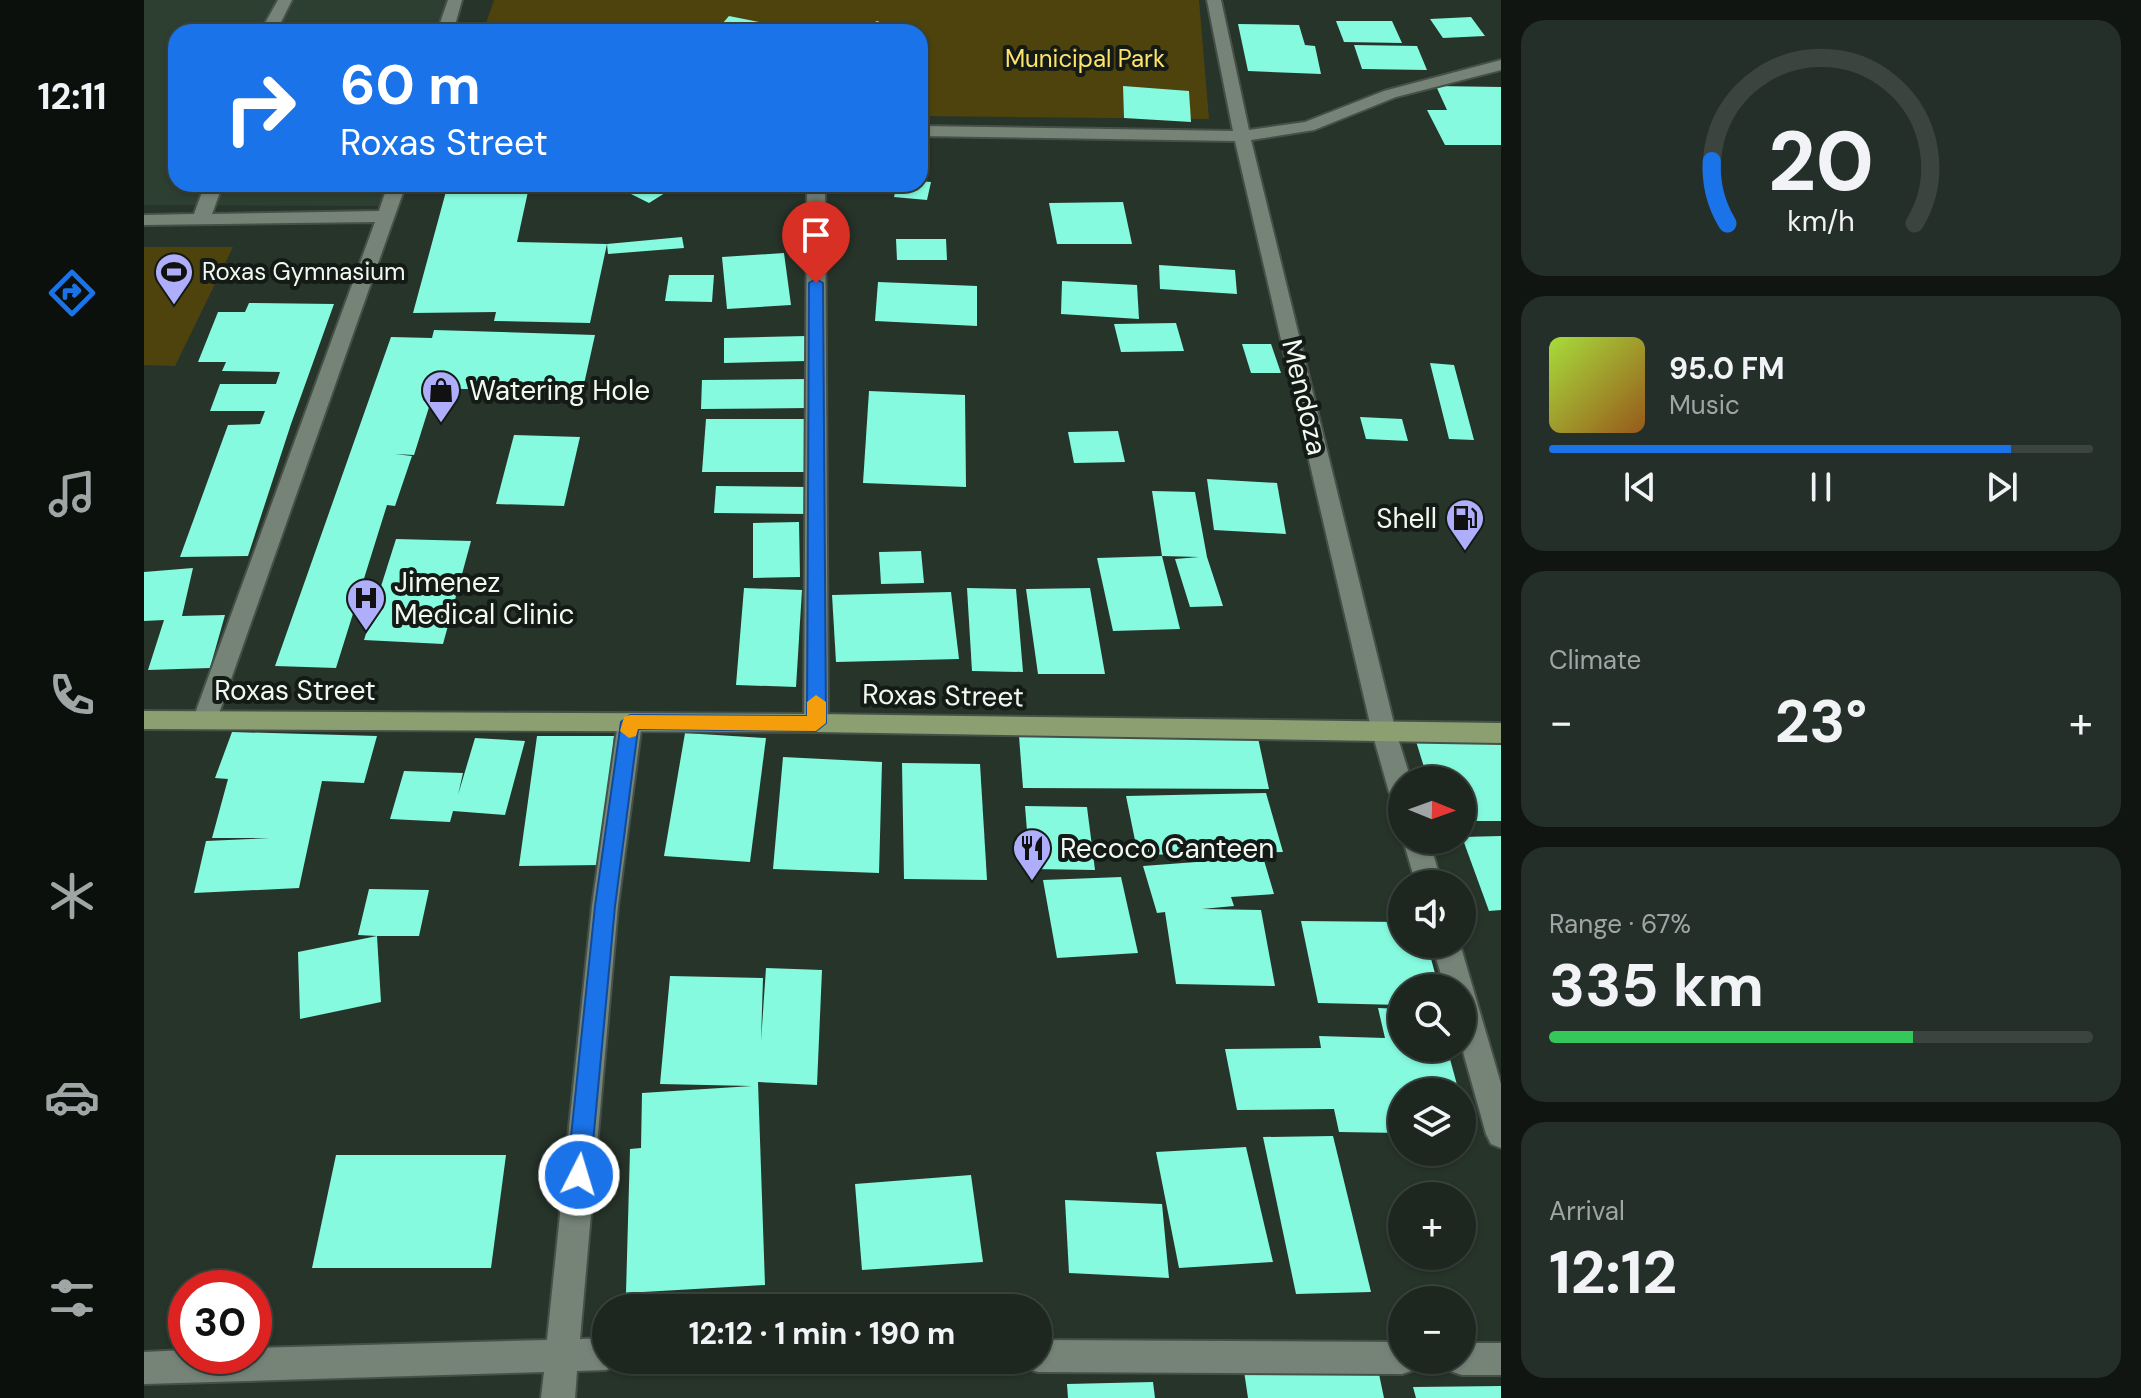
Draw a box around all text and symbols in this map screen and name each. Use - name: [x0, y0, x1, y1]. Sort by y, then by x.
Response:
- park label: Municipal Park: [1005, 43, 1165, 74]
- text: 60 m: [340, 48, 481, 121]
- icon: right: [208, 56, 312, 160]
- text: 12:11: [37, 73, 107, 120]
- text: 20: [1768, 106, 1874, 215]
- text: Roxas Street: [340, 119, 548, 166]
- pin: [782, 201, 850, 283]
- text: km/h: [1787, 203, 1855, 240]
- icon: arrive: [794, 213, 838, 257]
- sports icon: Roxas Gymnasium: [153, 251, 195, 306]
- place label: Roxas Gymnasium: [202, 256, 405, 287]
- icon: directions: [44, 265, 100, 321]
- street label: Mendoza: [1273, 336, 1336, 459]
- text: 95.0 FM: [1669, 349, 1785, 388]
- shop icon: Watering Hole: [420, 369, 462, 424]
- place label: Watering Hole: [469, 372, 650, 409]
- text: Music: [1669, 388, 1740, 422]
- icon: previous: [1618, 465, 1662, 509]
- icon: pause: [1799, 465, 1843, 509]
- icon: next: [1980, 465, 2024, 509]
- icon: music: [44, 466, 100, 522]
- fuel station icon: Shell: [1444, 497, 1486, 552]
- place label: Shell: [1376, 500, 1437, 537]
- place label: Jimenez Medical Clinic: [394, 564, 575, 633]
- hospital icon: Jimenez Medical Clinic: [345, 577, 387, 632]
- text: Climate: [1549, 643, 1641, 677]
- icon: phone: [44, 667, 100, 723]
- street label: Roxas Street: [214, 672, 376, 709]
- street label: Roxas Street: [862, 676, 1024, 715]
- text: 23°: [1775, 682, 1867, 761]
- text: −: [1549, 693, 1573, 751]
- text: +: [2069, 693, 2093, 751]
- north arrow: [1388, 766, 1476, 854]
- map controls: [1388, 766, 1476, 1374]
- restaurant icon: Recoco Canteen: [1011, 827, 1053, 882]
- place label: Recoco Canteen: [1060, 830, 1274, 867]
- icon: climate: [44, 868, 100, 924]
- button: sound: [1388, 870, 1476, 958]
- text: Range · 67%: [1549, 907, 1691, 941]
- text: 335 km: [1549, 946, 1764, 1025]
- button: search: [1388, 974, 1476, 1062]
- icon: car: [44, 1069, 100, 1125]
- button: layers: [1388, 1078, 1476, 1166]
- position arrow: [537, 1133, 621, 1217]
- button: +: [1388, 1182, 1476, 1270]
- text: Arrival: [1549, 1194, 1625, 1228]
- text: 12:12: [1549, 1233, 1677, 1312]
- icon: filters: [44, 1270, 100, 1326]
- speed limit sign: 30: [168, 1270, 272, 1374]
- button: −: [1388, 1286, 1476, 1374]
- text: 12:12 · 1 min · 190 m: [689, 1314, 955, 1353]

